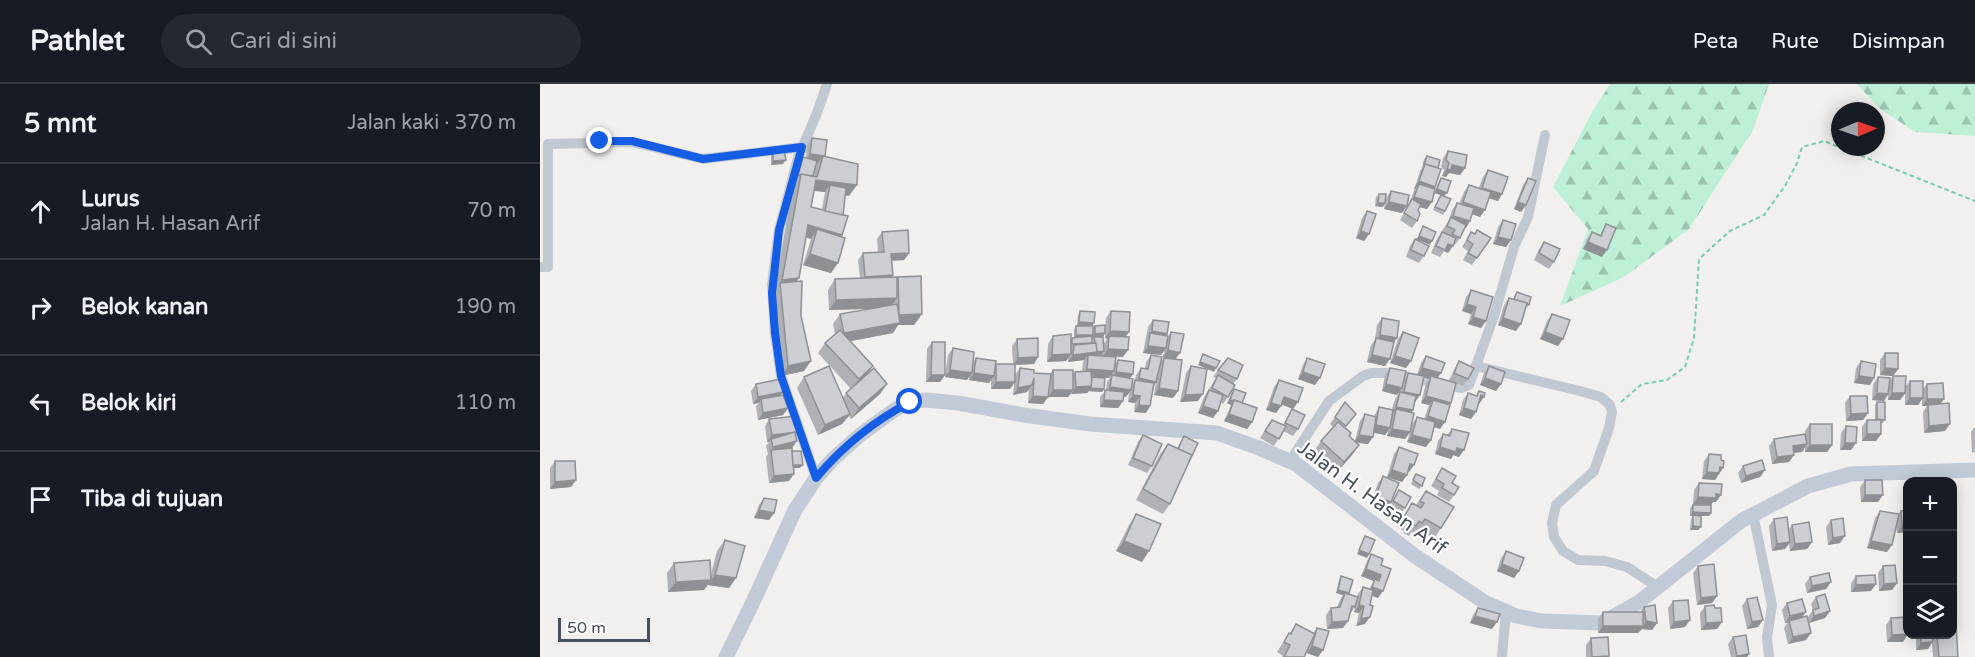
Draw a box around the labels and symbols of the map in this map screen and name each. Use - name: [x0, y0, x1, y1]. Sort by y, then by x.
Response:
- north arrow: [1831, 102, 1885, 156]
- route end: [586, 127, 612, 153]
- route start: [896, 388, 922, 414]
- street label: Jalan H. Hasan Arif: [1292, 436, 1452, 561]
- scale bar: [558, 615, 650, 642]

